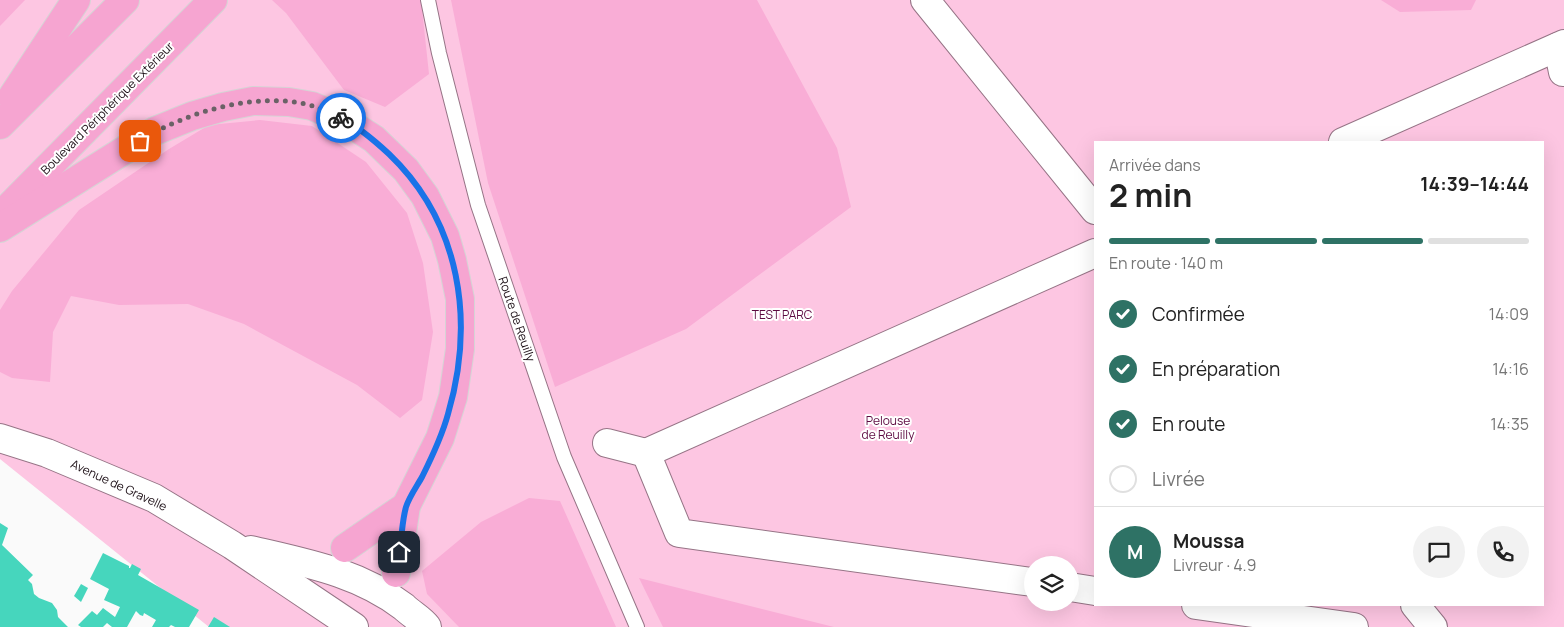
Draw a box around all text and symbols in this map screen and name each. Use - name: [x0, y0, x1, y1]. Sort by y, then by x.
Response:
- street label: Boulevard Périphérique Extérieur: [37, 37, 178, 178]
- courier: [316, 93, 366, 143]
- icon: bike: [327, 104, 355, 132]
- pin: [119, 120, 161, 162]
- icon: bag: [126, 127, 154, 155]
- text: Arrivée dans: [1109, 154, 1201, 176]
- text: 14:39–14:44: [1420, 171, 1529, 197]
- text: 2 min: [1109, 173, 1192, 217]
- text: En route · 140 m: [1109, 252, 1223, 274]
- street label: Route de Reuilly: [495, 274, 540, 364]
- icon: check: [1109, 300, 1137, 328]
- text: Confirmée: [1152, 301, 1245, 327]
- text: 14:09: [1489, 303, 1529, 325]
- park label: TEST PARC: [752, 306, 813, 323]
- icon: check: [1109, 355, 1137, 383]
- text: En préparation: [1152, 356, 1280, 382]
- text: 14:16: [1492, 358, 1529, 380]
- icon: check: [1109, 410, 1137, 438]
- text: En route: [1152, 411, 1225, 437]
- park label: Pelouse de Reuilly: [862, 412, 915, 443]
- text: 14:35: [1490, 413, 1529, 435]
- street label: Avenue de Gravelle: [68, 455, 170, 515]
- text: Livrée: [1152, 466, 1205, 492]
- button: chat: [1413, 526, 1465, 578]
- button: phone: [1477, 526, 1529, 578]
- text: Moussa: [1173, 528, 1244, 554]
- pin: [378, 531, 420, 573]
- icon: home: [385, 538, 413, 566]
- text: M: [1127, 539, 1143, 565]
- text: Livreur · 4.9: [1173, 554, 1256, 576]
- map controls: [1024, 556, 1079, 611]
- button: layers: [1024, 556, 1079, 611]

